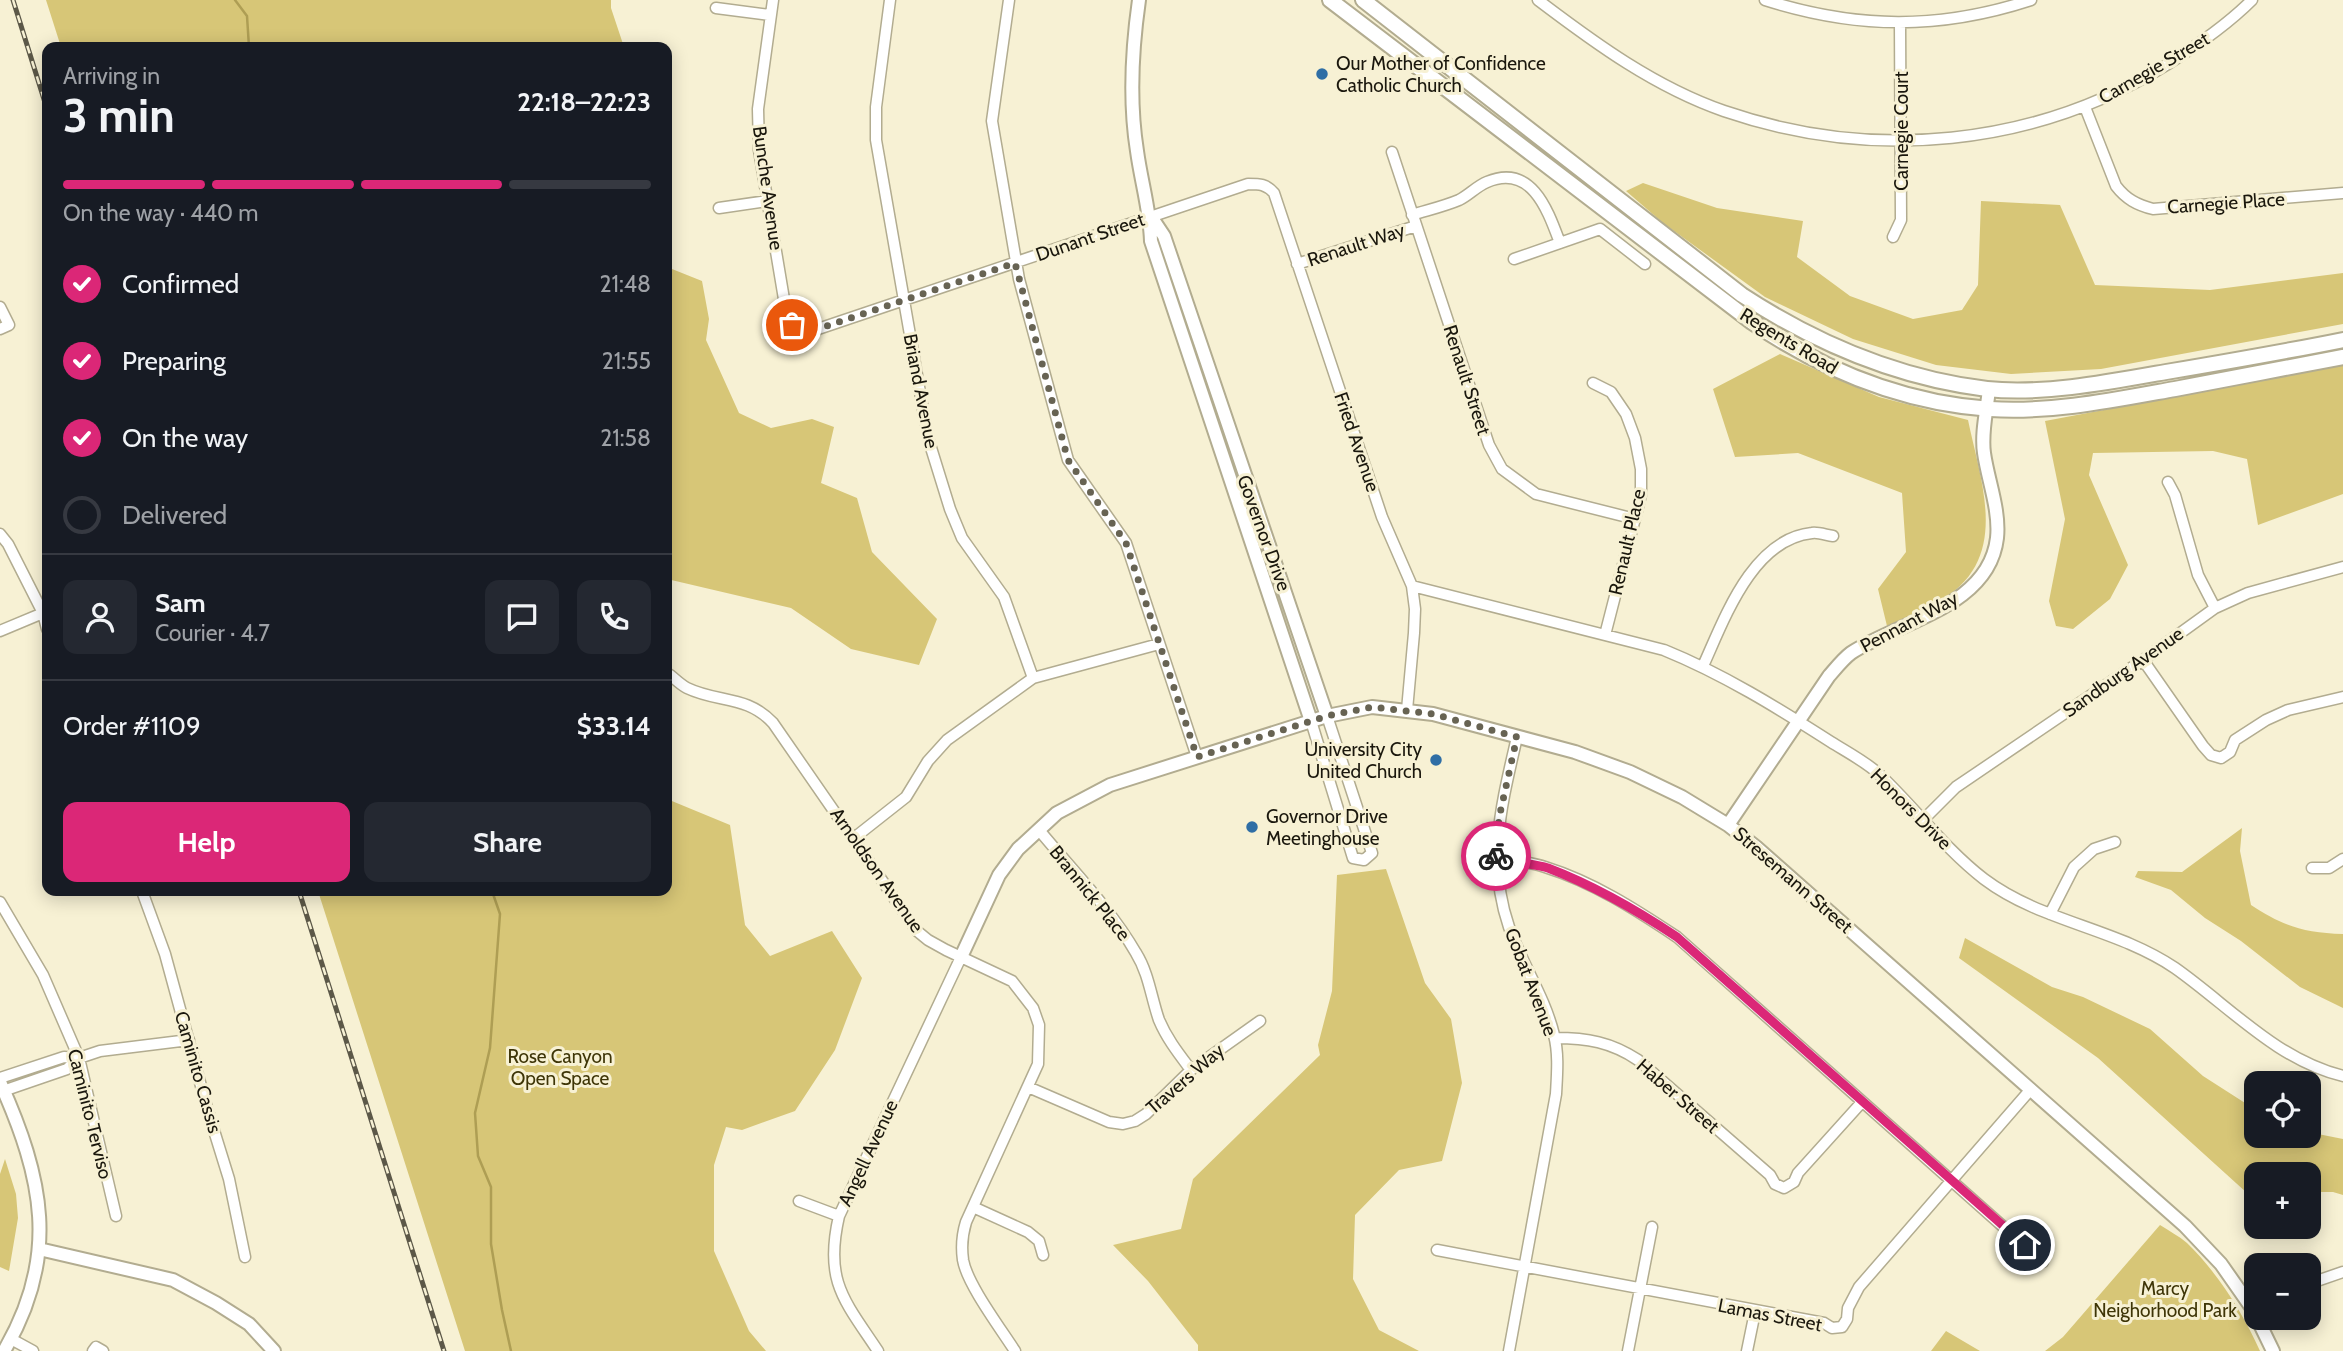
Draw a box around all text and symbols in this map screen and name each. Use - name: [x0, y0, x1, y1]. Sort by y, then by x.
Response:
- street label: Carnegie Street: [2095, 27, 2214, 109]
- place label: Our Mother of Confidence Catholic Church: [1336, 52, 1546, 97]
- text: Arriving in: [63, 62, 160, 90]
- marker: Our Mother of Confidence Catholic Church: [1314, 66, 1330, 82]
- street label: Carnegie Court: [1890, 71, 1913, 191]
- text: 22:18–22:23: [517, 86, 651, 118]
- text: 3 min: [63, 88, 175, 144]
- street label: Bunche Avenue: [748, 125, 788, 252]
- street label: Carnegie Place: [2167, 187, 2286, 219]
- text: On the way · 440 m: [63, 199, 258, 227]
- street label: Dunant Street: [1033, 207, 1148, 266]
- street label: Renault Way: [1304, 218, 1408, 272]
- icon: check: [63, 265, 101, 303]
- text: Confirmed: [122, 268, 239, 300]
- text: 21:48: [599, 270, 651, 298]
- pin: [762, 295, 822, 355]
- street label: Regents Road: [1736, 303, 1842, 379]
- icon: bag: [773, 306, 811, 344]
- street label: Renault Street: [1438, 322, 1496, 439]
- street label: Briand Avenue: [899, 332, 943, 450]
- icon: check: [63, 342, 101, 380]
- text: Preparing: [122, 345, 226, 377]
- text: 21:55: [602, 347, 651, 375]
- street label: Fried Avenue: [1329, 389, 1385, 495]
- icon: check: [63, 419, 101, 457]
- text: On the way: [122, 422, 248, 454]
- text: 21:58: [600, 424, 651, 452]
- street label: Governor Drive: [1232, 472, 1296, 594]
- street label: Renault Place: [1604, 486, 1650, 597]
- text: Delivered: [122, 499, 227, 531]
- button: person: [63, 580, 137, 654]
- button: chat: [485, 580, 559, 654]
- button: phone: [577, 580, 651, 654]
- street label: Pennant Way: [1856, 586, 1962, 657]
- text: Sam: [155, 587, 206, 619]
- text: Courier · 4.7: [155, 619, 270, 647]
- street label: Sandburg Avenue: [2058, 622, 2188, 722]
- text: Order #1109: [63, 710, 201, 742]
- text: $33.14: [577, 710, 651, 742]
- place label: University City United Church: [1305, 738, 1422, 783]
- marker: University City United Church: [1428, 752, 1444, 768]
- street label: Honors Drive: [1866, 764, 1957, 855]
- button: Help: [63, 802, 350, 882]
- button: Share: [364, 802, 651, 882]
- street label: Arnoldson Avenue: [825, 803, 929, 937]
- place label: Governor Drive Meetinghouse: [1266, 805, 1388, 850]
- marker: Governor Drive Meetinghouse: [1244, 819, 1260, 835]
- courier: [1461, 821, 1531, 891]
- street label: Stresemann Street: [1729, 822, 1858, 938]
- icon: bike: [1477, 837, 1515, 875]
- street label: Brannick Place: [1045, 841, 1135, 945]
- street label: Gobat Avenue: [1500, 925, 1562, 1039]
- street label: Caminito Cassis: [170, 1008, 226, 1136]
- street label: Travers Way: [1141, 1039, 1229, 1119]
- park label: Rose Canyon Open Space: [507, 1045, 613, 1090]
- street label: Caminito Terviso: [63, 1047, 117, 1181]
- street label: Haber Street: [1632, 1054, 1724, 1138]
- map controls: [2244, 1071, 2321, 1330]
- button: locate: [2244, 1071, 2321, 1148]
- street label: Angell Avenue: [833, 1096, 903, 1210]
- button: +: [2244, 1162, 2321, 1239]
- pin: [1995, 1215, 2055, 1275]
- icon: home: [2006, 1226, 2044, 1264]
- button: −: [2244, 1253, 2321, 1330]
- park label: Marcy Neighorhood Park: [2093, 1277, 2237, 1322]
- street label: Lamas Street: [1716, 1294, 1825, 1336]

